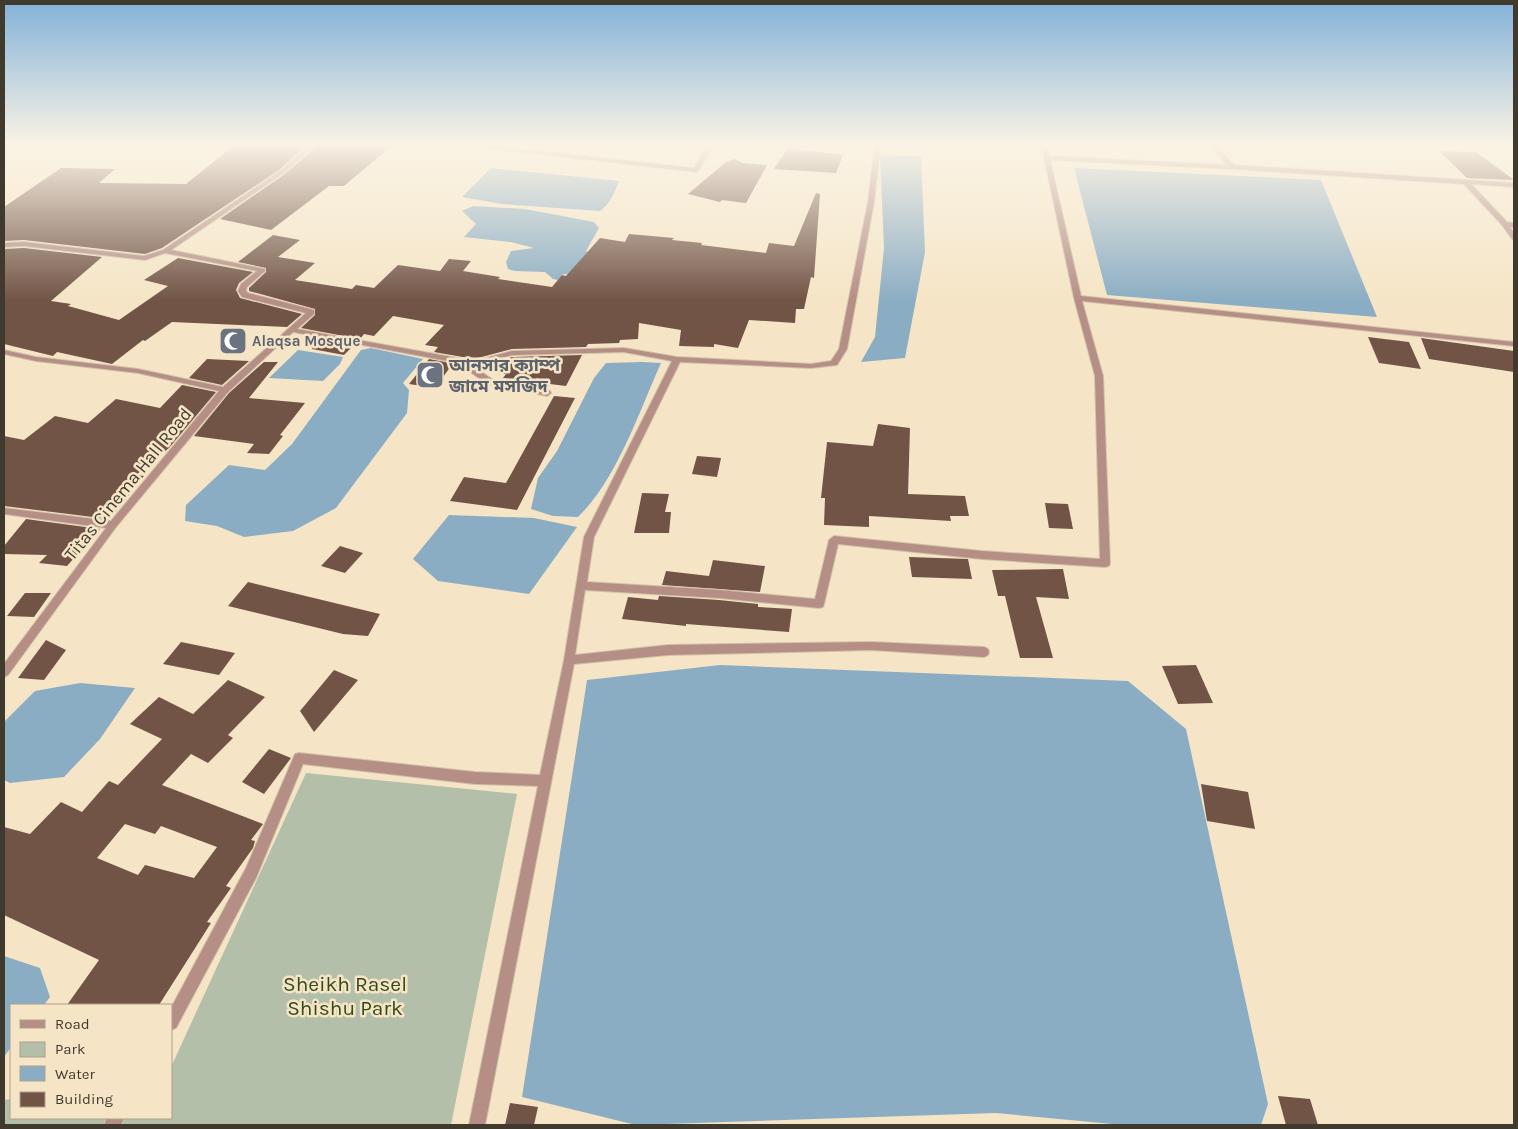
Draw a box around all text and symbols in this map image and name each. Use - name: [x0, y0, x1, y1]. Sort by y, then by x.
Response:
- mosque icon: Alaqsa Mosque: [218, 326, 248, 356]
- place label: Alaqsa Mosque: [252, 332, 360, 350]
- place label: আনসার ক্যাম্প জামে মসজিদ: [448, 354, 561, 397]
- mosque icon: আনসার ক্যাম্প জামে মসজিদ: [415, 360, 445, 390]
- street label: Titas Cinema Hall Road: [60, 403, 196, 565]
- park label: Sheikh Rasel Shishu Park: [283, 972, 407, 1020]
- legend: [10, 1004, 172, 1119]
- text: Road: [55, 1015, 90, 1033]
- text: Park: [55, 1040, 85, 1058]
- text: Water: [55, 1065, 96, 1083]
- text: Building: [55, 1090, 113, 1108]

